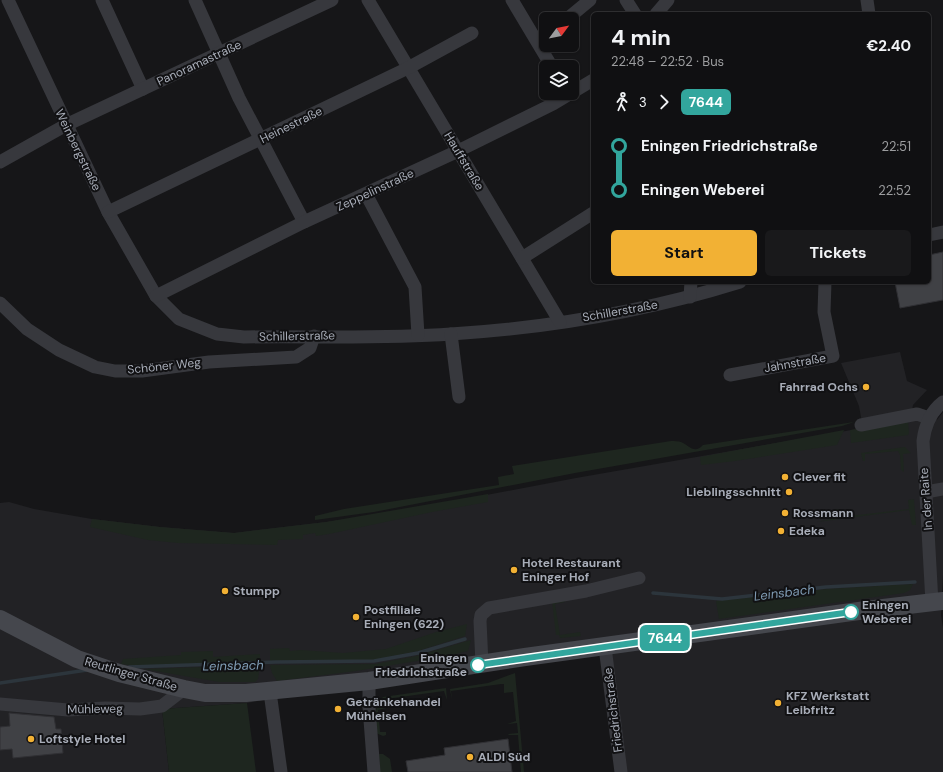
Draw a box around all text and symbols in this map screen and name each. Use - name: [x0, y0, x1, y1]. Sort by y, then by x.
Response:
- north arrow: [539, 12, 579, 52]
- map controls: [539, 12, 579, 100]
- text: 4 min: [611, 23, 671, 52]
- street label: Panoramastraße: [154, 36, 244, 90]
- text: €2.40: [866, 36, 911, 56]
- text: 22:48 – 22:52 · Bus: [611, 53, 724, 70]
- button: layers: [539, 60, 579, 100]
- icon: walk: [611, 91, 633, 113]
- icon: forward: [653, 91, 675, 113]
- text: 7644: [689, 93, 723, 111]
- text: 3: [639, 94, 647, 111]
- street label: Heinestraße: [257, 103, 325, 147]
- street label: Weinbergstraße: [51, 107, 105, 194]
- street label: Hauffstraße: [440, 129, 488, 193]
- text: Eningen Friedrichstraße: [641, 136, 818, 156]
- text: 22:51: [881, 138, 911, 155]
- street label: Zeppelinstraße: [334, 165, 416, 215]
- text: Eningen Weberei: [641, 180, 764, 200]
- text: 22:52: [878, 182, 911, 199]
- button: Start: [611, 230, 757, 276]
- button: Tickets: [765, 230, 911, 276]
- street label: Schillerstraße: [581, 296, 659, 325]
- street label: Schillerstraße: [259, 327, 335, 345]
- street label: Jahnstraße: [763, 350, 827, 376]
- street label: Schöner Weg: [127, 354, 202, 378]
- place label: Fahrrad Ochs: [779, 379, 858, 395]
- marker: Fahrrad Ochs: [861, 382, 871, 392]
- street label: In der Raite: [916, 467, 936, 531]
- place label: Clever fit: [793, 469, 846, 485]
- marker: Clever fit: [780, 472, 790, 482]
- place label: Lieblingsschnitt: [686, 484, 781, 500]
- marker: Lieblingsschnitt: [784, 487, 794, 497]
- place label: Rossmann: [793, 505, 853, 521]
- marker: Rossmann: [780, 508, 790, 518]
- place label: Edeka: [789, 523, 825, 539]
- marker: Edeka: [776, 526, 786, 536]
- place label: Hotel Restaurant Eninger Hof: [522, 555, 621, 585]
- marker: Hotel Restaurant Eninger Hof: [509, 565, 519, 575]
- water label: Leinsbach: [753, 580, 816, 605]
- place label: Stumpp: [233, 583, 280, 599]
- marker: Stumpp: [220, 586, 230, 596]
- place label: Eningen Weberei: [862, 597, 911, 627]
- place label: Postfiliale Eningen (622): [364, 602, 444, 632]
- marker: Eningen Weberei: [843, 604, 859, 620]
- marker: Postfiliale Eningen (622): [351, 612, 361, 622]
- line badge: 7644: [637, 625, 693, 651]
- text: 7644: [648, 629, 682, 647]
- place label: Eningen Friedrichstraße: [375, 650, 467, 680]
- street label: Reutlinger Straße: [83, 653, 179, 695]
- water label: Leinsbach: [202, 656, 264, 675]
- marker: Eningen Friedrichstraße: [470, 657, 486, 673]
- street label: Friedrichstraße: [600, 667, 626, 753]
- place label: KFZ Werkstatt Leibfritz: [786, 688, 869, 718]
- place label: Getränkehandel Mühleisen: [346, 694, 441, 724]
- marker: KFZ Werkstatt Leibfritz: [773, 698, 783, 708]
- street label: Mühleweg: [67, 701, 123, 717]
- marker: Getränkehandel Mühleisen: [333, 704, 343, 714]
- place label: Loftstyle Hotel: [39, 731, 125, 747]
- marker: Loftstyle Hotel: [26, 734, 36, 744]
- place label: ALDI Süd: [478, 749, 530, 765]
- marker: ALDI Süd: [465, 752, 475, 762]

